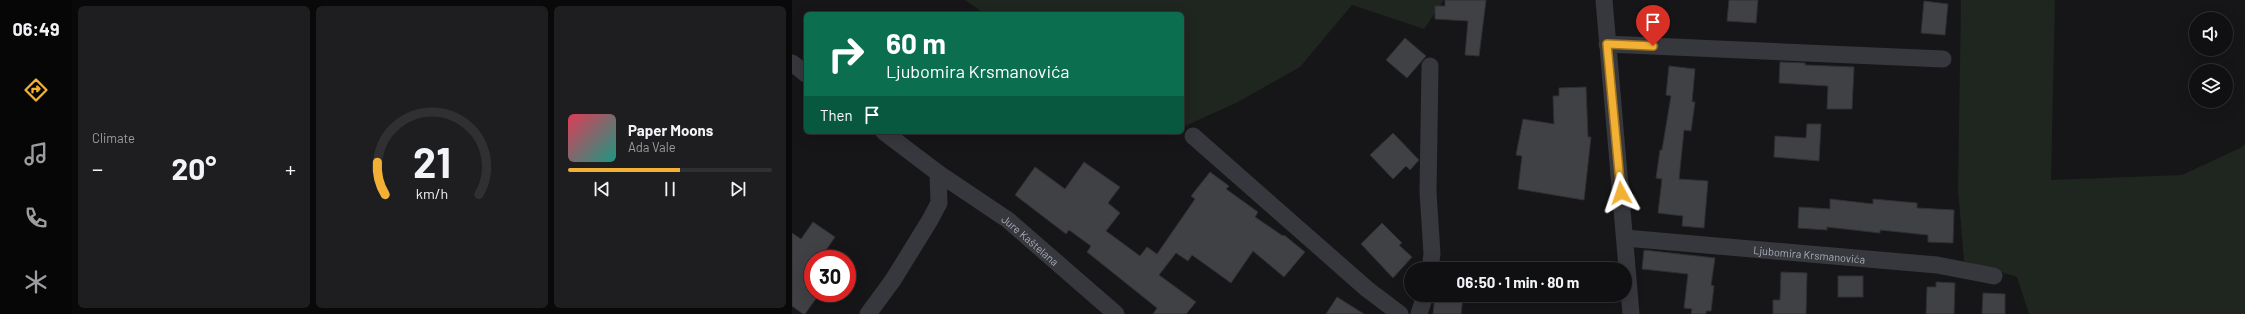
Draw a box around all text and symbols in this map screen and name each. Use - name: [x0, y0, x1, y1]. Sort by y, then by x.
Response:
- pin: [1636, 5, 1670, 46]
- icon: arrive: [1642, 11, 1664, 33]
- map controls: [2189, 12, 2233, 108]
- button: sound: [2189, 12, 2233, 56]
- text: 06:49: [13, 18, 59, 40]
- text: 60 m: [886, 26, 946, 60]
- icon: right: [820, 28, 872, 80]
- text: Ljubomira Krsmanovića: [886, 60, 1070, 82]
- button: layers: [2189, 64, 2233, 108]
- icon: directions: [22, 76, 50, 104]
- icon: arrive: [861, 104, 883, 126]
- text: Then: [820, 106, 853, 124]
- text: Paper Moons: [628, 121, 713, 139]
- text: Climate: [92, 130, 135, 146]
- text: 21: [413, 136, 451, 186]
- text: Ada Vale: [628, 139, 676, 155]
- icon: music: [22, 140, 50, 168]
- text: 20°: [171, 150, 217, 186]
- text: −: [92, 155, 103, 181]
- text: +: [285, 155, 296, 181]
- position arrow: [1600, 172, 1642, 214]
- icon: previous: [591, 178, 613, 200]
- icon: pause: [659, 178, 681, 200]
- icon: next: [727, 178, 749, 200]
- text: km/h: [416, 185, 448, 202]
- icon: phone: [22, 204, 50, 232]
- street label: Jure Kaštelana: [1000, 211, 1062, 268]
- street label: Ljubomira Krsmanovića: [1753, 243, 1866, 265]
- speed limit sign: 30: [804, 250, 856, 302]
- icon: climate: [22, 268, 50, 296]
- text: 06:50 · 1 min · 80 m: [1457, 273, 1579, 291]

